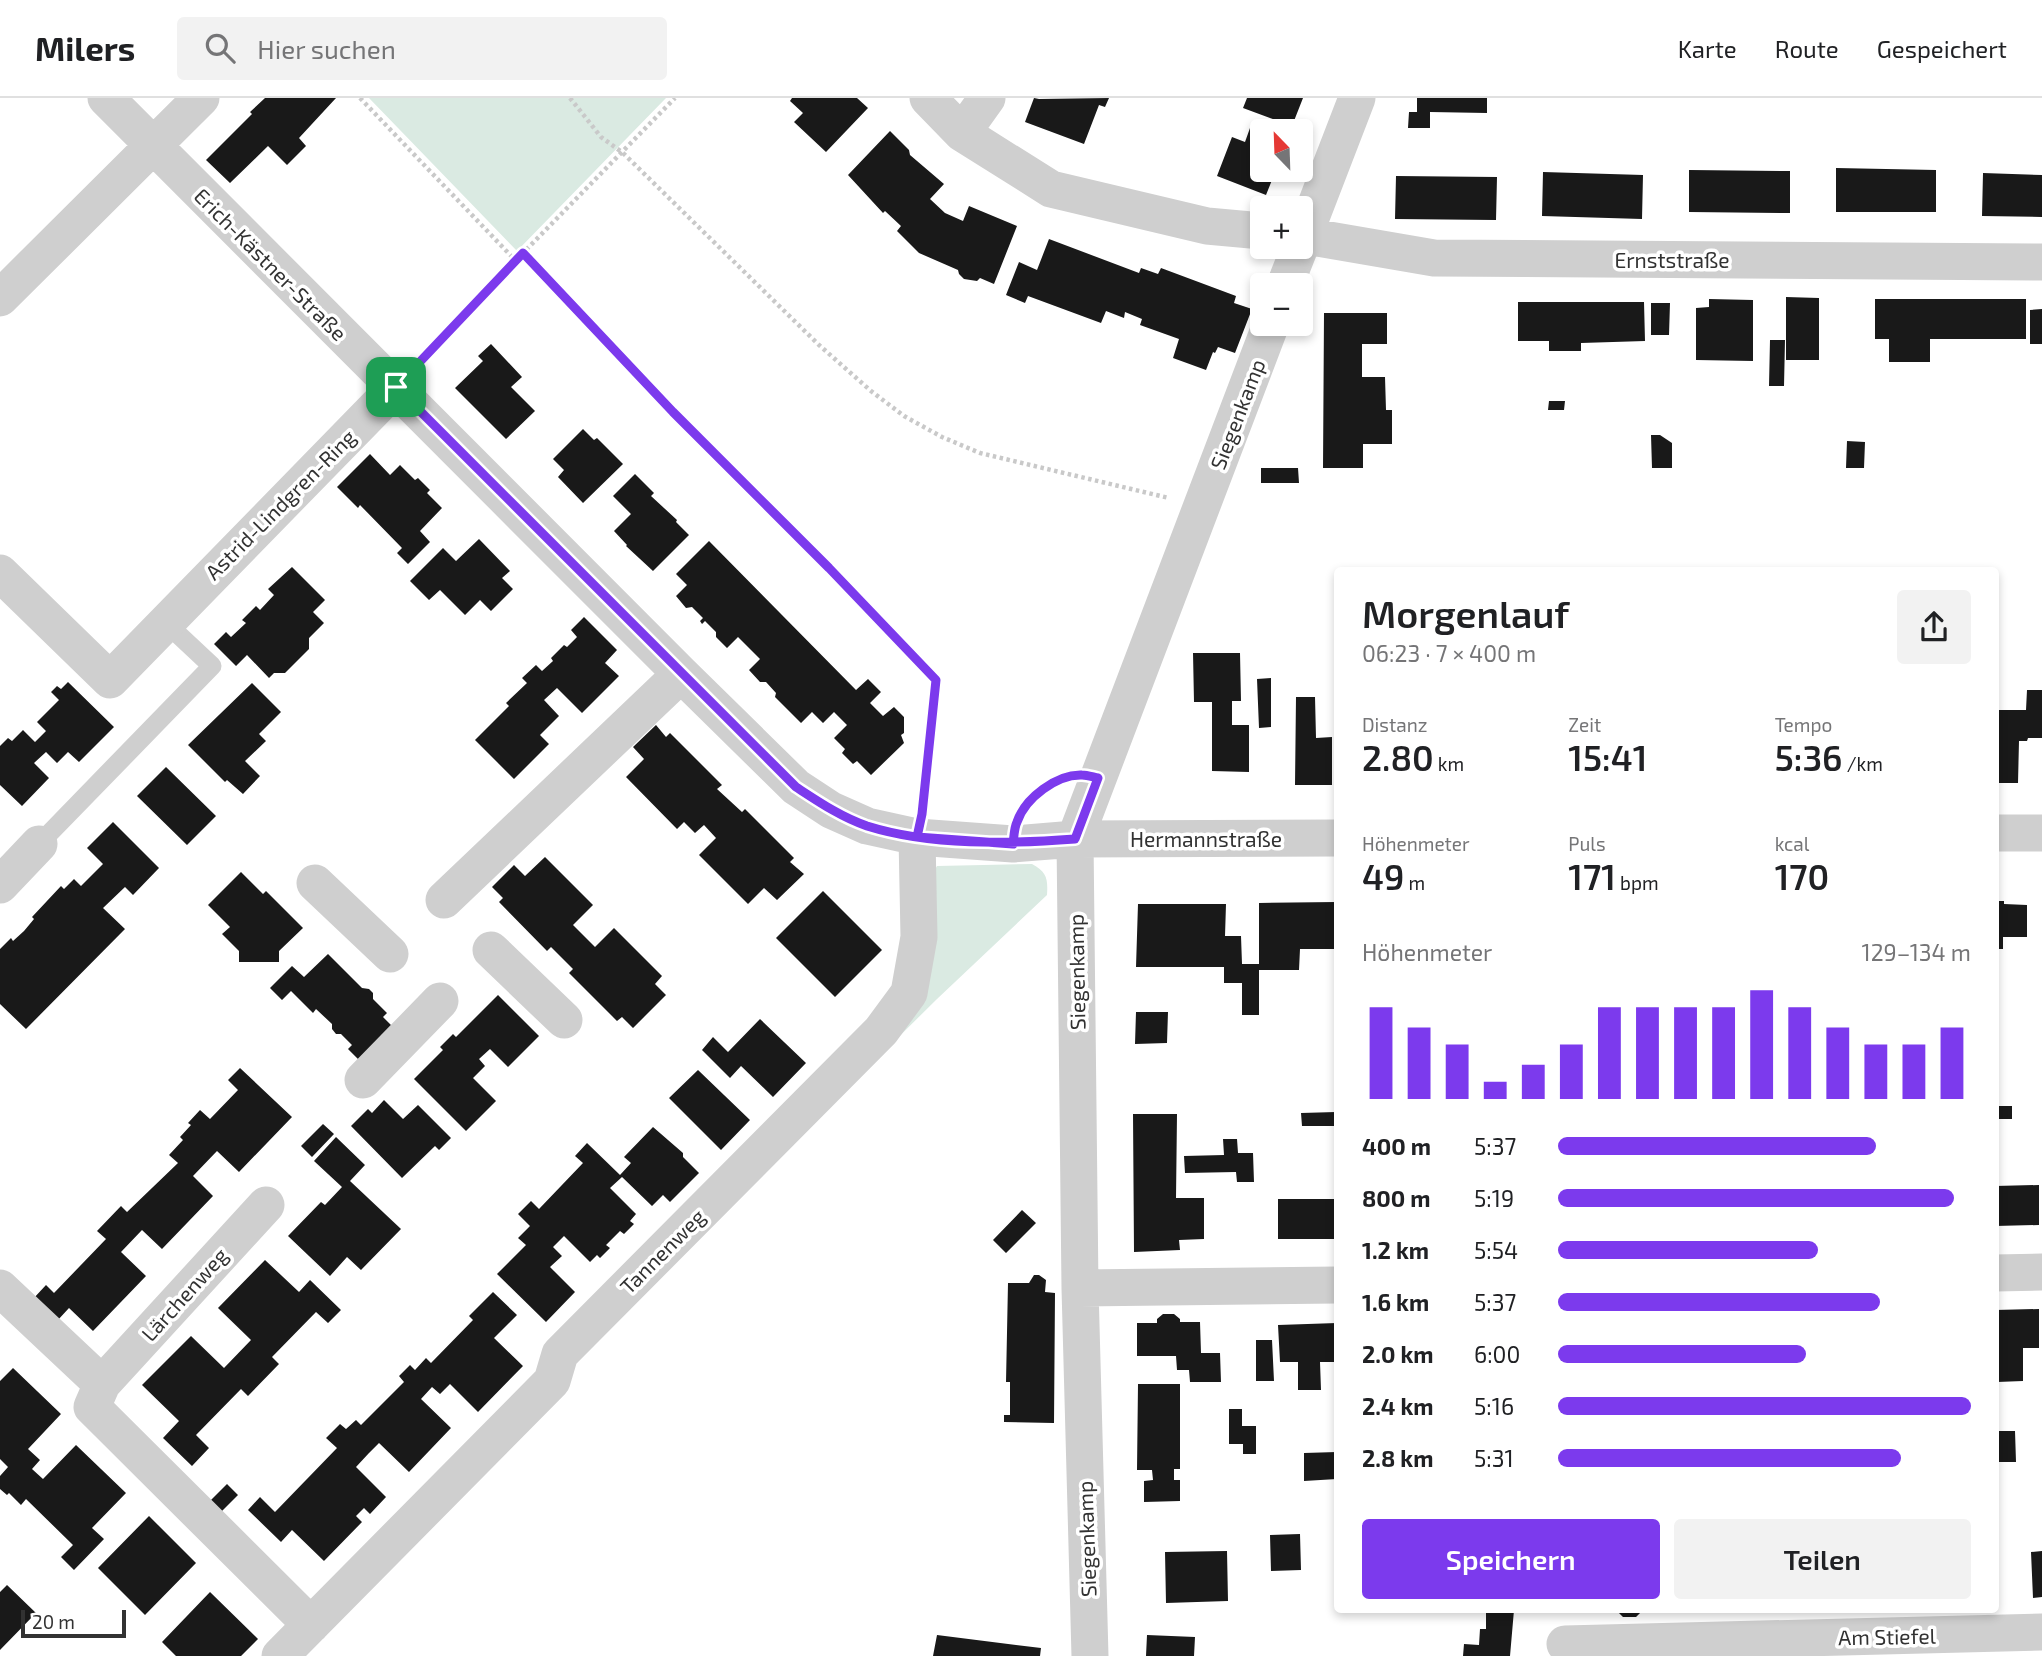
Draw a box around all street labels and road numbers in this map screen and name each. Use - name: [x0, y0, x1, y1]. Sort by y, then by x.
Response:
- street label: Erich-Kästner-Straße: [190, 183, 352, 345]
- street label: Ernststraße: [1614, 247, 1730, 272]
- street label: Siegenkamp: [1205, 355, 1269, 473]
- street label: Astrid-Lindgren-Ring: [200, 424, 360, 584]
- street label: Hermannstraße: [1130, 826, 1282, 851]
- street label: Siegenkamp: [1062, 914, 1090, 1030]
- street label: Tannenweg: [614, 1203, 710, 1299]
- street label: Lärchenweg: [136, 1242, 233, 1346]
- street label: Siegenkamp: [1071, 1481, 1101, 1597]
- street label: Am Stiefel: [1838, 1623, 1937, 1649]

